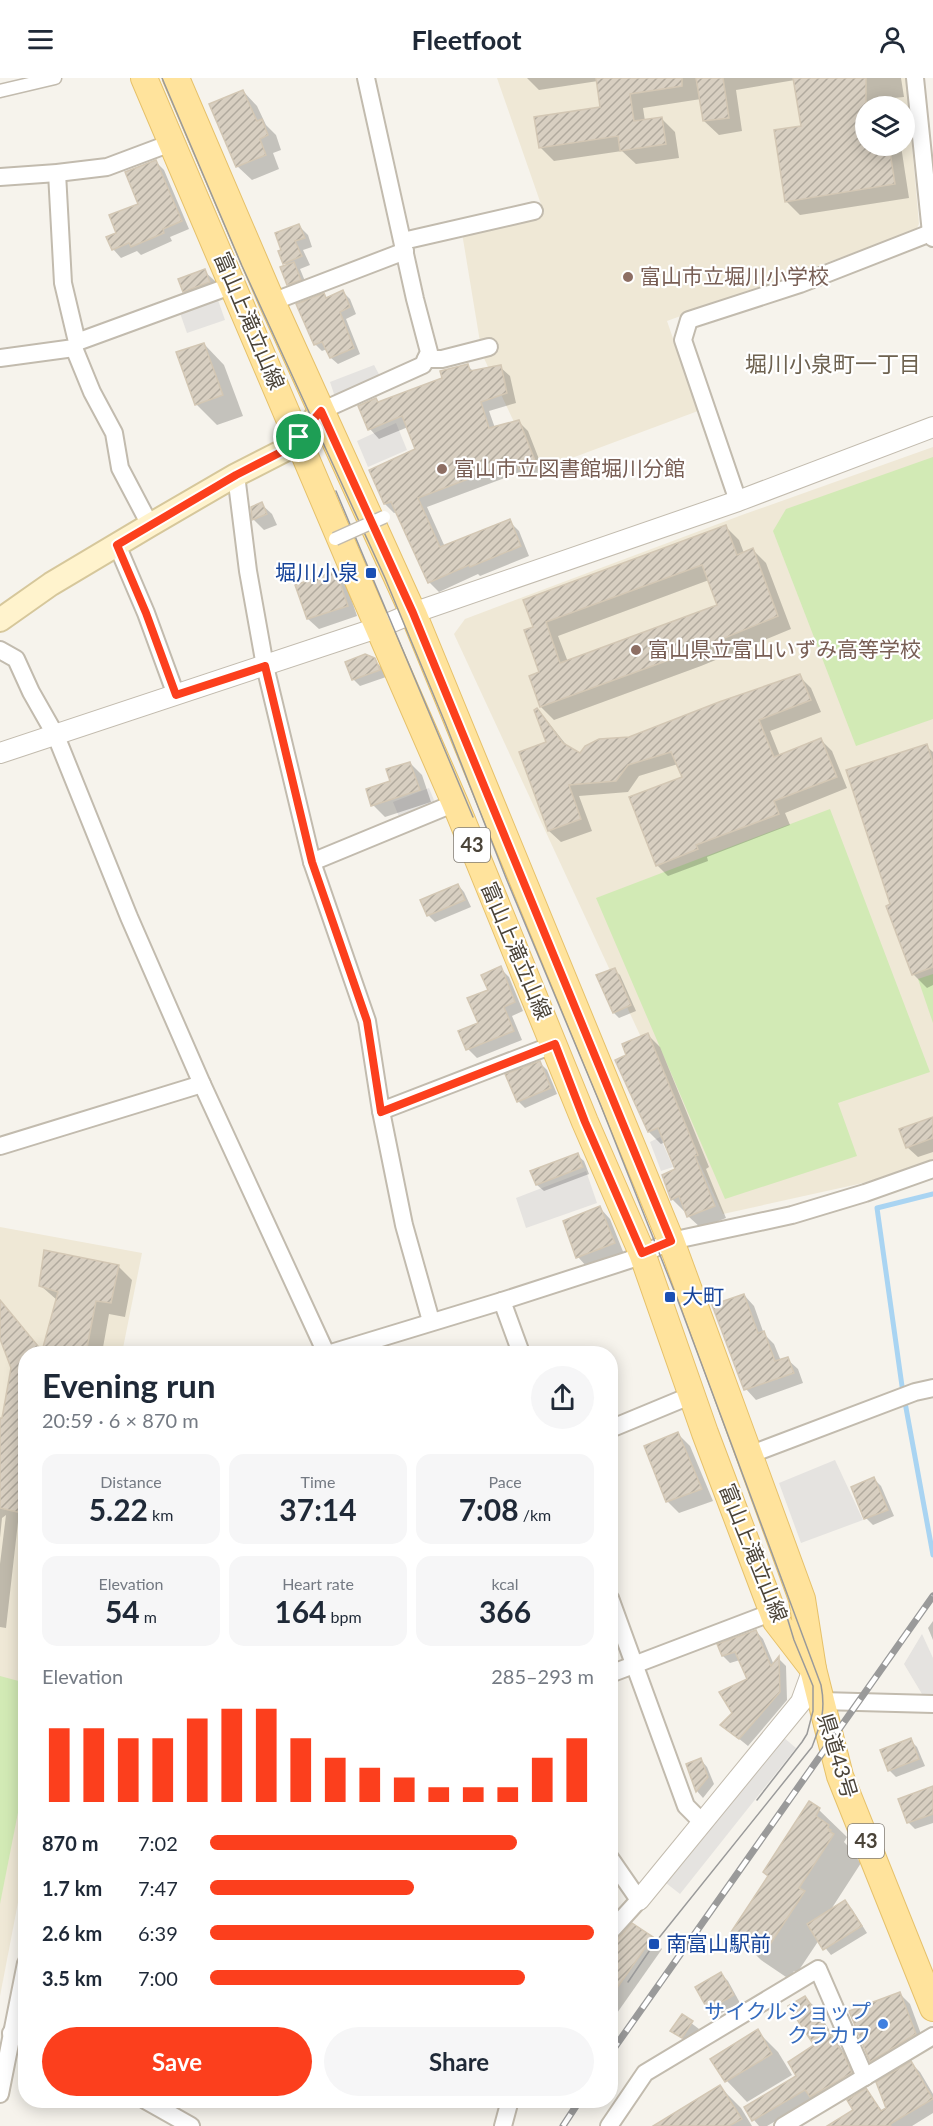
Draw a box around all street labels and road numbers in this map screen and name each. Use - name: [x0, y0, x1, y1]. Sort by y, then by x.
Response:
- street label: 富山上滝立山線: [210, 248, 291, 393]
- road number: 43: [454, 828, 490, 862]
- street label: 富山上滝立山線: [477, 878, 558, 1023]
- street label: 富山上滝立山線: [715, 1480, 794, 1625]
- street label: 県道43号: [814, 1710, 863, 1801]
- road number: 43: [848, 1824, 884, 1858]

